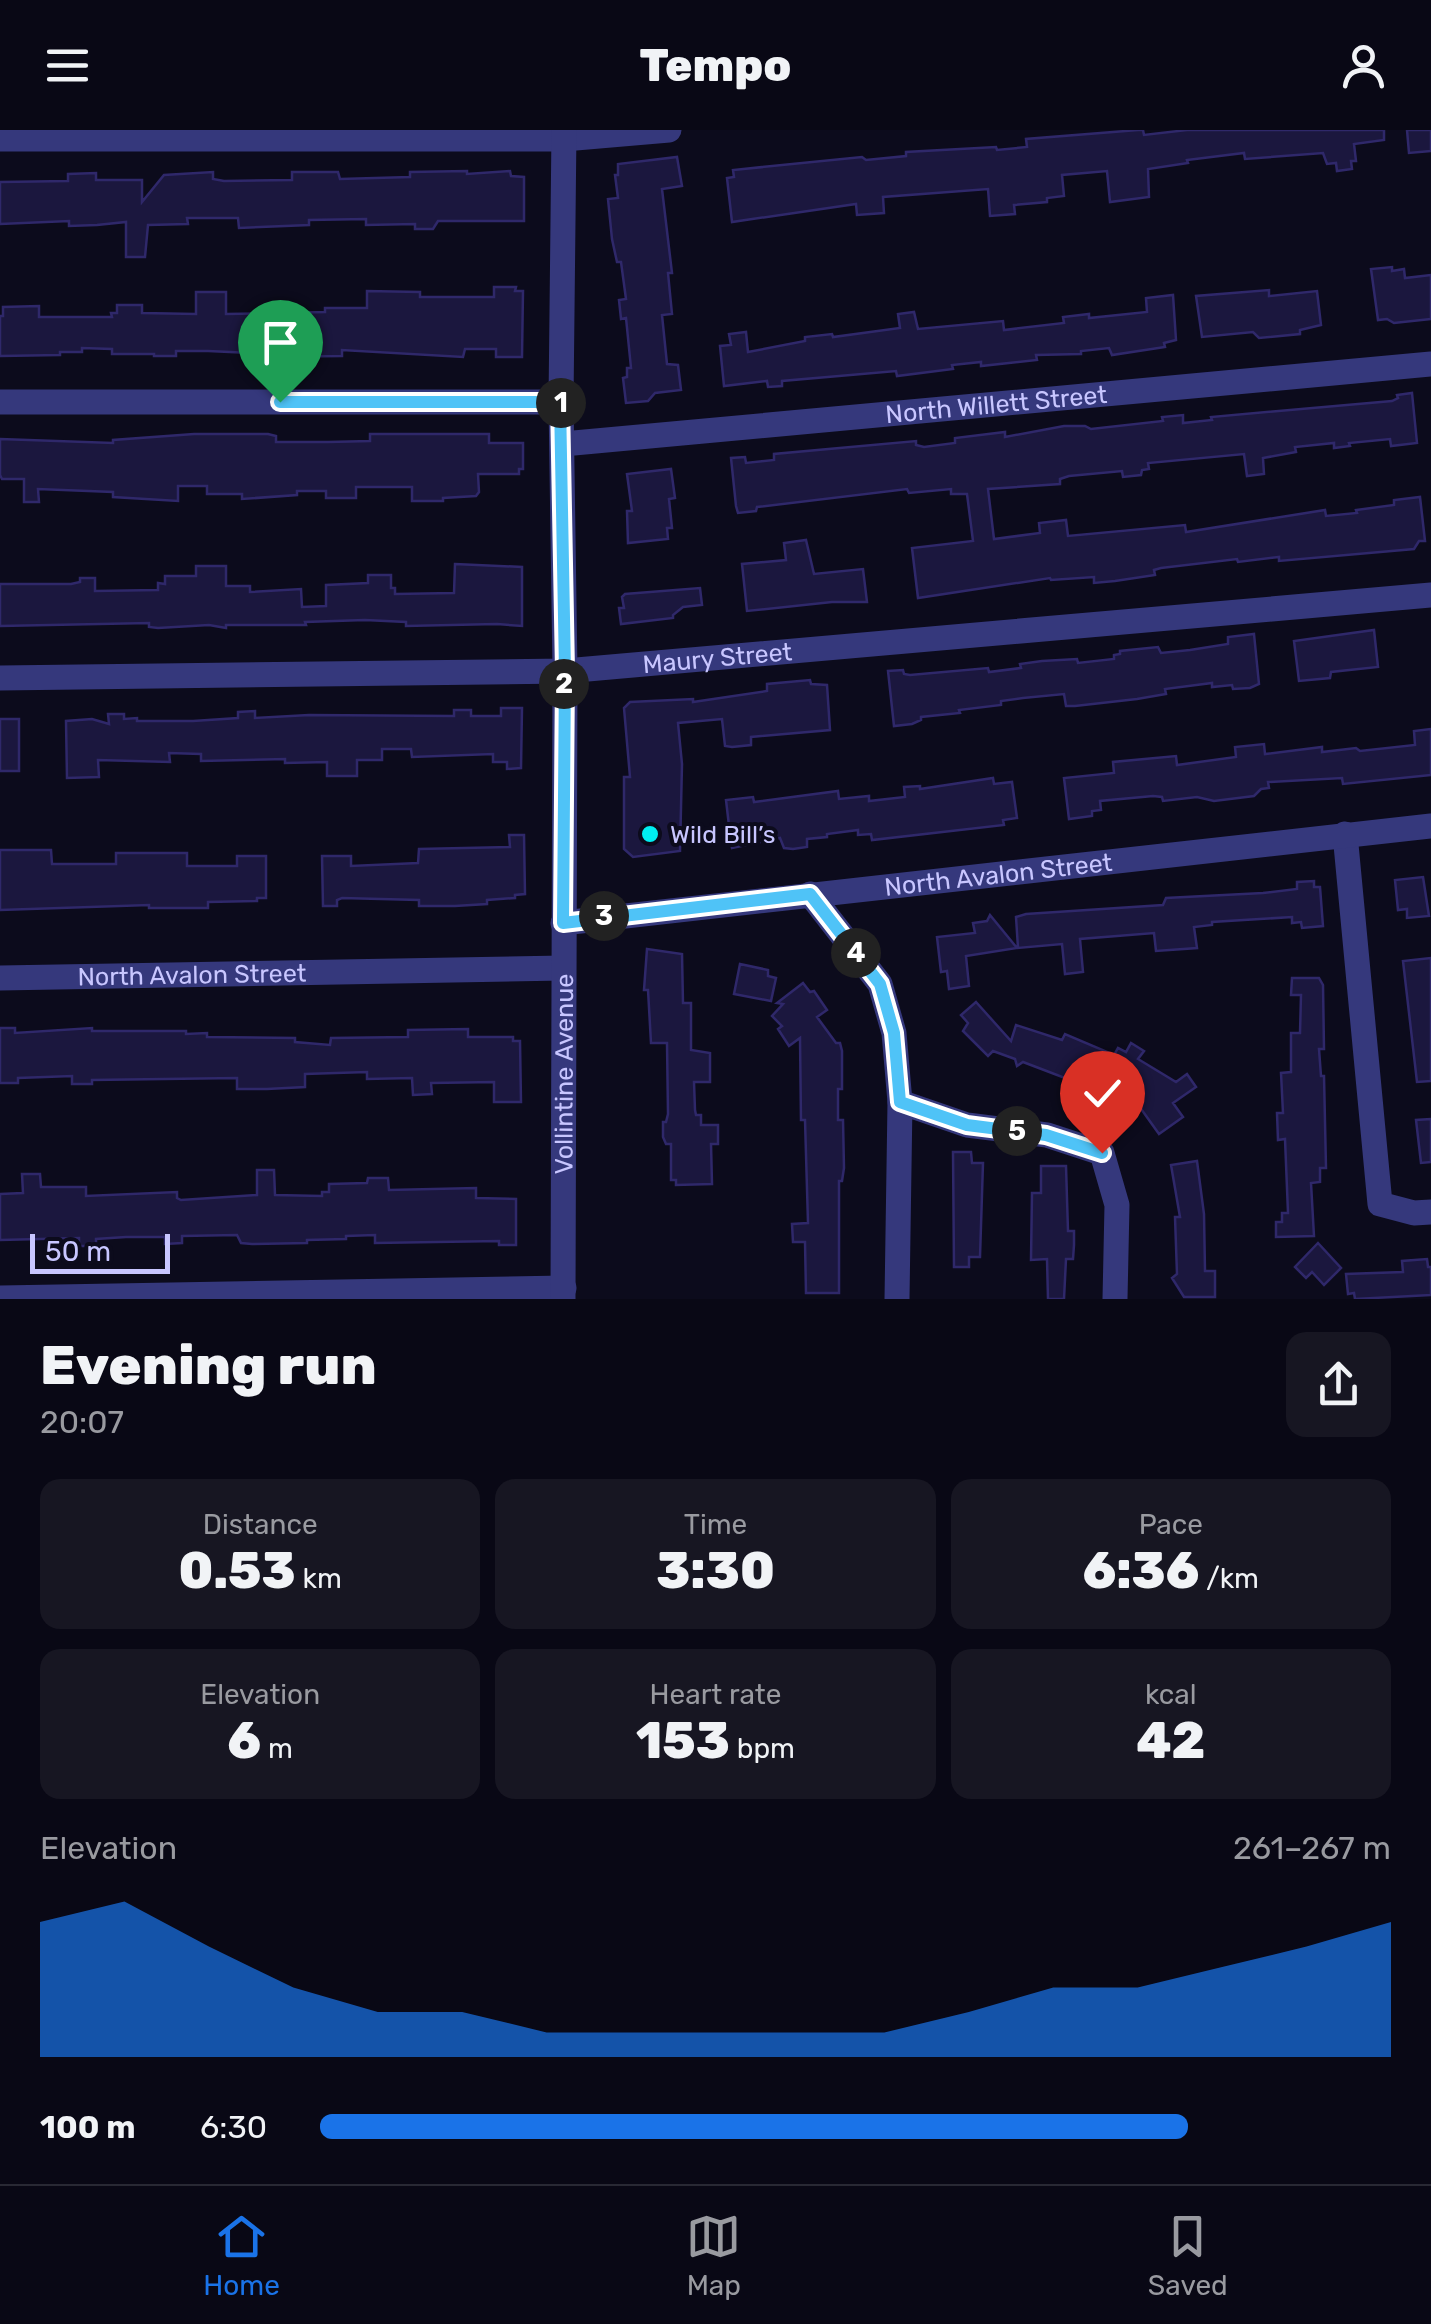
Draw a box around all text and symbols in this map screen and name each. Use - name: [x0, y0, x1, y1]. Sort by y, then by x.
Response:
- icon: menu: [40, 38, 95, 93]
- icon: person: [1336, 38, 1391, 93]
- text: Tempo: [640, 39, 791, 92]
- pin: [238, 300, 323, 403]
- icon: arrive: [253, 315, 308, 370]
- pin: 1: [536, 378, 586, 428]
- street label: North Willett Street: [884, 380, 1108, 429]
- text: 1: [554, 386, 568, 419]
- street label: Maury Street: [642, 637, 794, 679]
- pin: 2: [539, 659, 589, 709]
- text: 2: [555, 667, 573, 700]
- place label: Wild Bill’s: [670, 820, 776, 849]
- marker: Wild Bill’s: [639, 823, 661, 845]
- street label: North Avalon Street: [883, 848, 1114, 902]
- pin: 3: [579, 891, 629, 941]
- text: 3: [595, 899, 613, 932]
- pin: 4: [831, 928, 881, 978]
- text: 4: [846, 936, 866, 969]
- street label: North Avalon Street: [77, 959, 307, 992]
- street label: Vollintine Avenue: [549, 974, 579, 1174]
- pin: [1060, 1051, 1145, 1154]
- icon: check: [1075, 1066, 1130, 1121]
- pin: 5: [992, 1106, 1042, 1156]
- text: 5: [1008, 1114, 1026, 1147]
- scale bar: [30, 1229, 170, 1274]
- text: 50 m: [45, 1235, 111, 1268]
- button: share: [1286, 1332, 1391, 1437]
- text: Evening run: [40, 1333, 377, 1398]
- text: 20:07: [40, 1403, 124, 1441]
- text: Distance: [203, 1508, 318, 1541]
- text: Time: [684, 1508, 747, 1541]
- text: Pace: [1139, 1508, 1203, 1541]
- text: 0.53: [178, 1541, 296, 1601]
- text: 3:30: [656, 1541, 775, 1601]
- text: 6:36: [1083, 1541, 1199, 1601]
- text: km: [296, 1562, 342, 1595]
- text: /km: [1199, 1562, 1259, 1595]
- text: Elevation: [200, 1678, 320, 1711]
- text: Heart rate: [650, 1678, 781, 1711]
- text: kcal: [1145, 1678, 1197, 1711]
- text: 6: [228, 1711, 261, 1771]
- text: 153: [636, 1711, 730, 1771]
- text: 42: [1136, 1711, 1205, 1771]
- text: m: [261, 1732, 293, 1765]
- text: bpm: [730, 1732, 795, 1765]
- text: Elevation: [40, 1829, 177, 1867]
- text: 261–267 m: [1233, 1829, 1391, 1867]
- text: 100 m: [40, 2108, 136, 2146]
- text: 6:30: [200, 2108, 267, 2146]
- tab: Home: [203, 2209, 280, 2302]
- tab: Map: [686, 2209, 741, 2302]
- tab: Saved: [1148, 2209, 1228, 2302]

